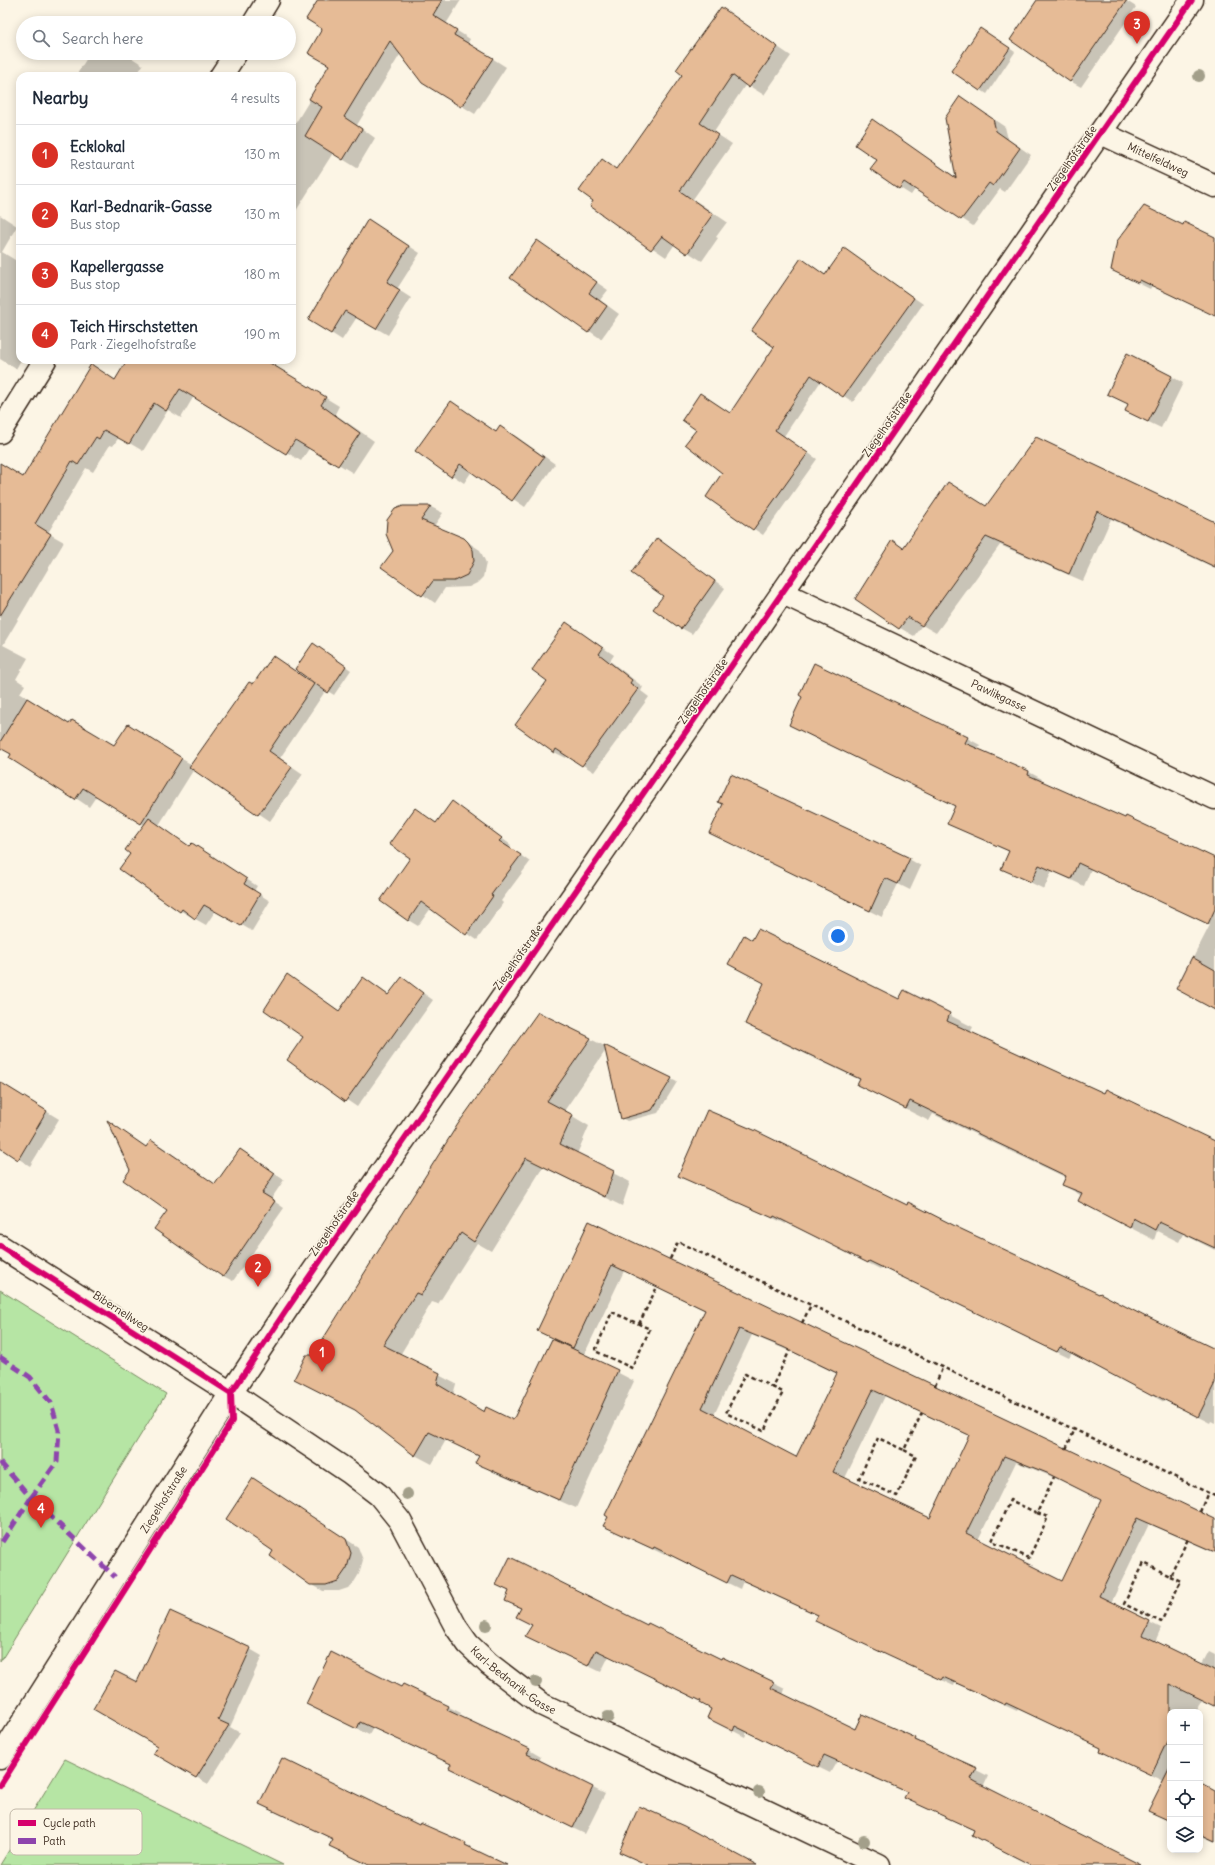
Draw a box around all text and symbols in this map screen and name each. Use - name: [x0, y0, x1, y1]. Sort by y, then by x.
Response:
- pin: 3: [1124, 11, 1150, 44]
- search box: [16, 16, 296, 60]
- icon: search: [30, 27, 52, 49]
- text: Search here: [62, 29, 143, 48]
- text: Nearby: [32, 87, 88, 109]
- text: 4 results: [231, 90, 280, 107]
- street label: Ziegelhofstraße: [1044, 123, 1100, 193]
- text: Ecklokal: [70, 137, 125, 156]
- street label: Mittelfeldweg: [1125, 139, 1191, 180]
- text: 1: [42, 146, 48, 163]
- text: 130 m: [244, 146, 280, 163]
- text: Restaurant: [70, 156, 135, 173]
- text: Karl-Bednarik-Gasse: [70, 197, 212, 216]
- text: 2: [41, 206, 49, 223]
- text: 130 m: [244, 206, 280, 223]
- text: Bus stop: [70, 216, 120, 233]
- text: Kapellergasse: [70, 257, 164, 276]
- text: 3: [41, 266, 49, 283]
- text: 180 m: [244, 266, 280, 283]
- text: Bus stop: [70, 276, 120, 293]
- text: Teich Hirschstetten: [70, 317, 198, 336]
- text: 4: [41, 326, 49, 343]
- text: 190 m: [244, 326, 280, 343]
- text: Park · Ziegelhofstraße: [70, 336, 196, 353]
- street label: Ziegelhofstraße: [859, 389, 915, 459]
- street label: Ziegelhofstraße: [675, 656, 731, 726]
- street label: Pawlikgasse: [969, 676, 1029, 715]
- street label: Ziegelhofstraße: [490, 922, 546, 992]
- your location: [828, 926, 848, 946]
- street label: Ziegelhofstraße: [306, 1188, 362, 1258]
- pin: 2: [245, 1254, 271, 1287]
- street label: Bibernellweg: [90, 1288, 152, 1334]
- pin: 1: [309, 1339, 335, 1372]
- street label: Ziegelhofstraße: [137, 1463, 190, 1536]
- pin: 4: [28, 1495, 54, 1528]
- street label: Karl-Bednarik-Gasse: [468, 1643, 558, 1717]
- map controls: [1167, 1709, 1203, 1853]
- button: +: [1167, 1709, 1203, 1745]
- button: −: [1167, 1745, 1203, 1781]
- button: locate: [1167, 1781, 1203, 1817]
- legend: [10, 1809, 142, 1855]
- text: Cycle path: [43, 1816, 96, 1830]
- button: layers: [1167, 1817, 1203, 1853]
- text: Path: [43, 1834, 66, 1848]

